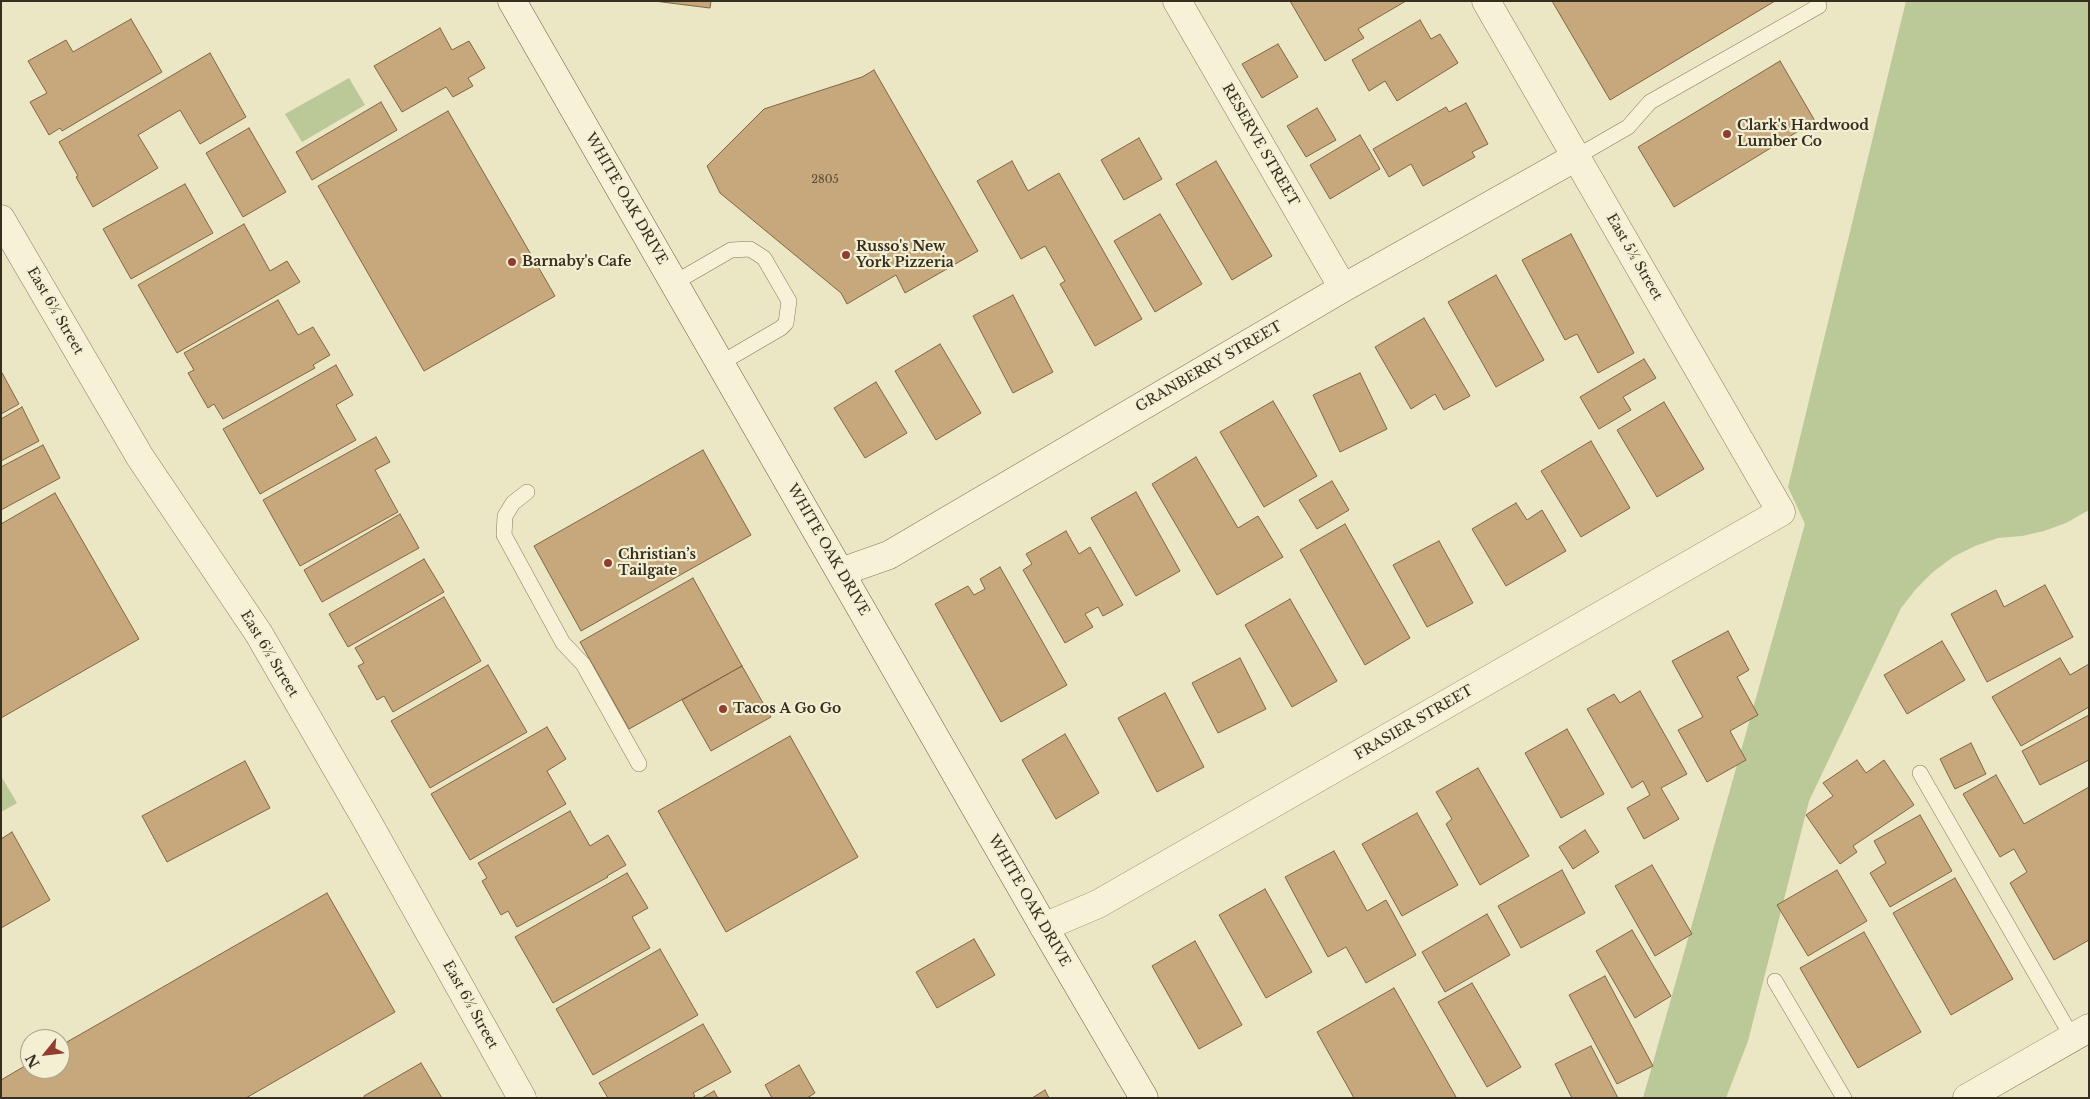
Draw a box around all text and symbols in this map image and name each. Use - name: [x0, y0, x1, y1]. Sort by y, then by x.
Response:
- street label: RESERVE STREET: [1218, 81, 1302, 209]
- place label: Clark's Hardwood Lumber Co: [1737, 118, 1869, 150]
- marker: Clark's Hardwood Lumber Co: [1721, 128, 1733, 140]
- street label: WHITE OAK DRIVE: [581, 130, 671, 268]
- house number: 2805: [811, 173, 839, 187]
- street label: East 5½ Street: [1602, 211, 1666, 303]
- place label: Russo's New York Pizzeria: [856, 239, 954, 272]
- marker: Russo's New York Pizzeria: [840, 249, 852, 261]
- place label: Barnaby's Cafe: [522, 254, 631, 270]
- marker: Barnaby's Cafe: [506, 256, 518, 268]
- street label: East 6½ Street: [23, 264, 87, 358]
- street label: GRANBERRY STREET: [1133, 318, 1285, 416]
- street label: WHITE OAK DRIVE: [783, 481, 873, 619]
- place label: Christian’s Tailgate: [618, 547, 696, 580]
- marker: Christian’s Tailgate: [602, 557, 614, 569]
- street label: East 6½ Street: [237, 608, 301, 700]
- street label: FRASIER STREET: [1352, 682, 1476, 764]
- place label: Tacos A Go Go: [733, 701, 841, 717]
- marker: Tacos A Go Go: [717, 703, 729, 715]
- street label: WHITE OAK DRIVE: [984, 832, 1074, 970]
- street label: East 6½ Street: [439, 958, 501, 1052]
- north arrow: [20, 1029, 70, 1079]
- text: N: [22, 1051, 44, 1071]

